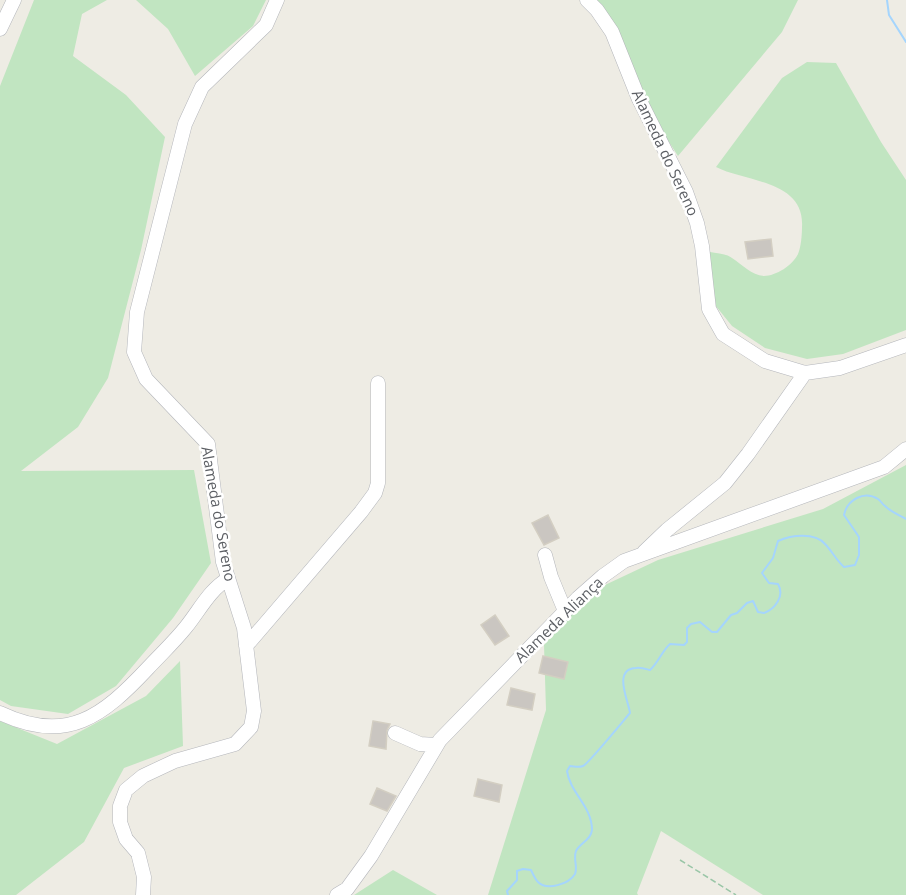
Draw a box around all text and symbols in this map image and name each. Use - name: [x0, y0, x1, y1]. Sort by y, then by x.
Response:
- street label: Alameda do Sereno: [628, 86, 704, 219]
- street label: Alameda do Sereno: [197, 445, 241, 583]
- street label: Alameda Aliança: [510, 572, 607, 667]

